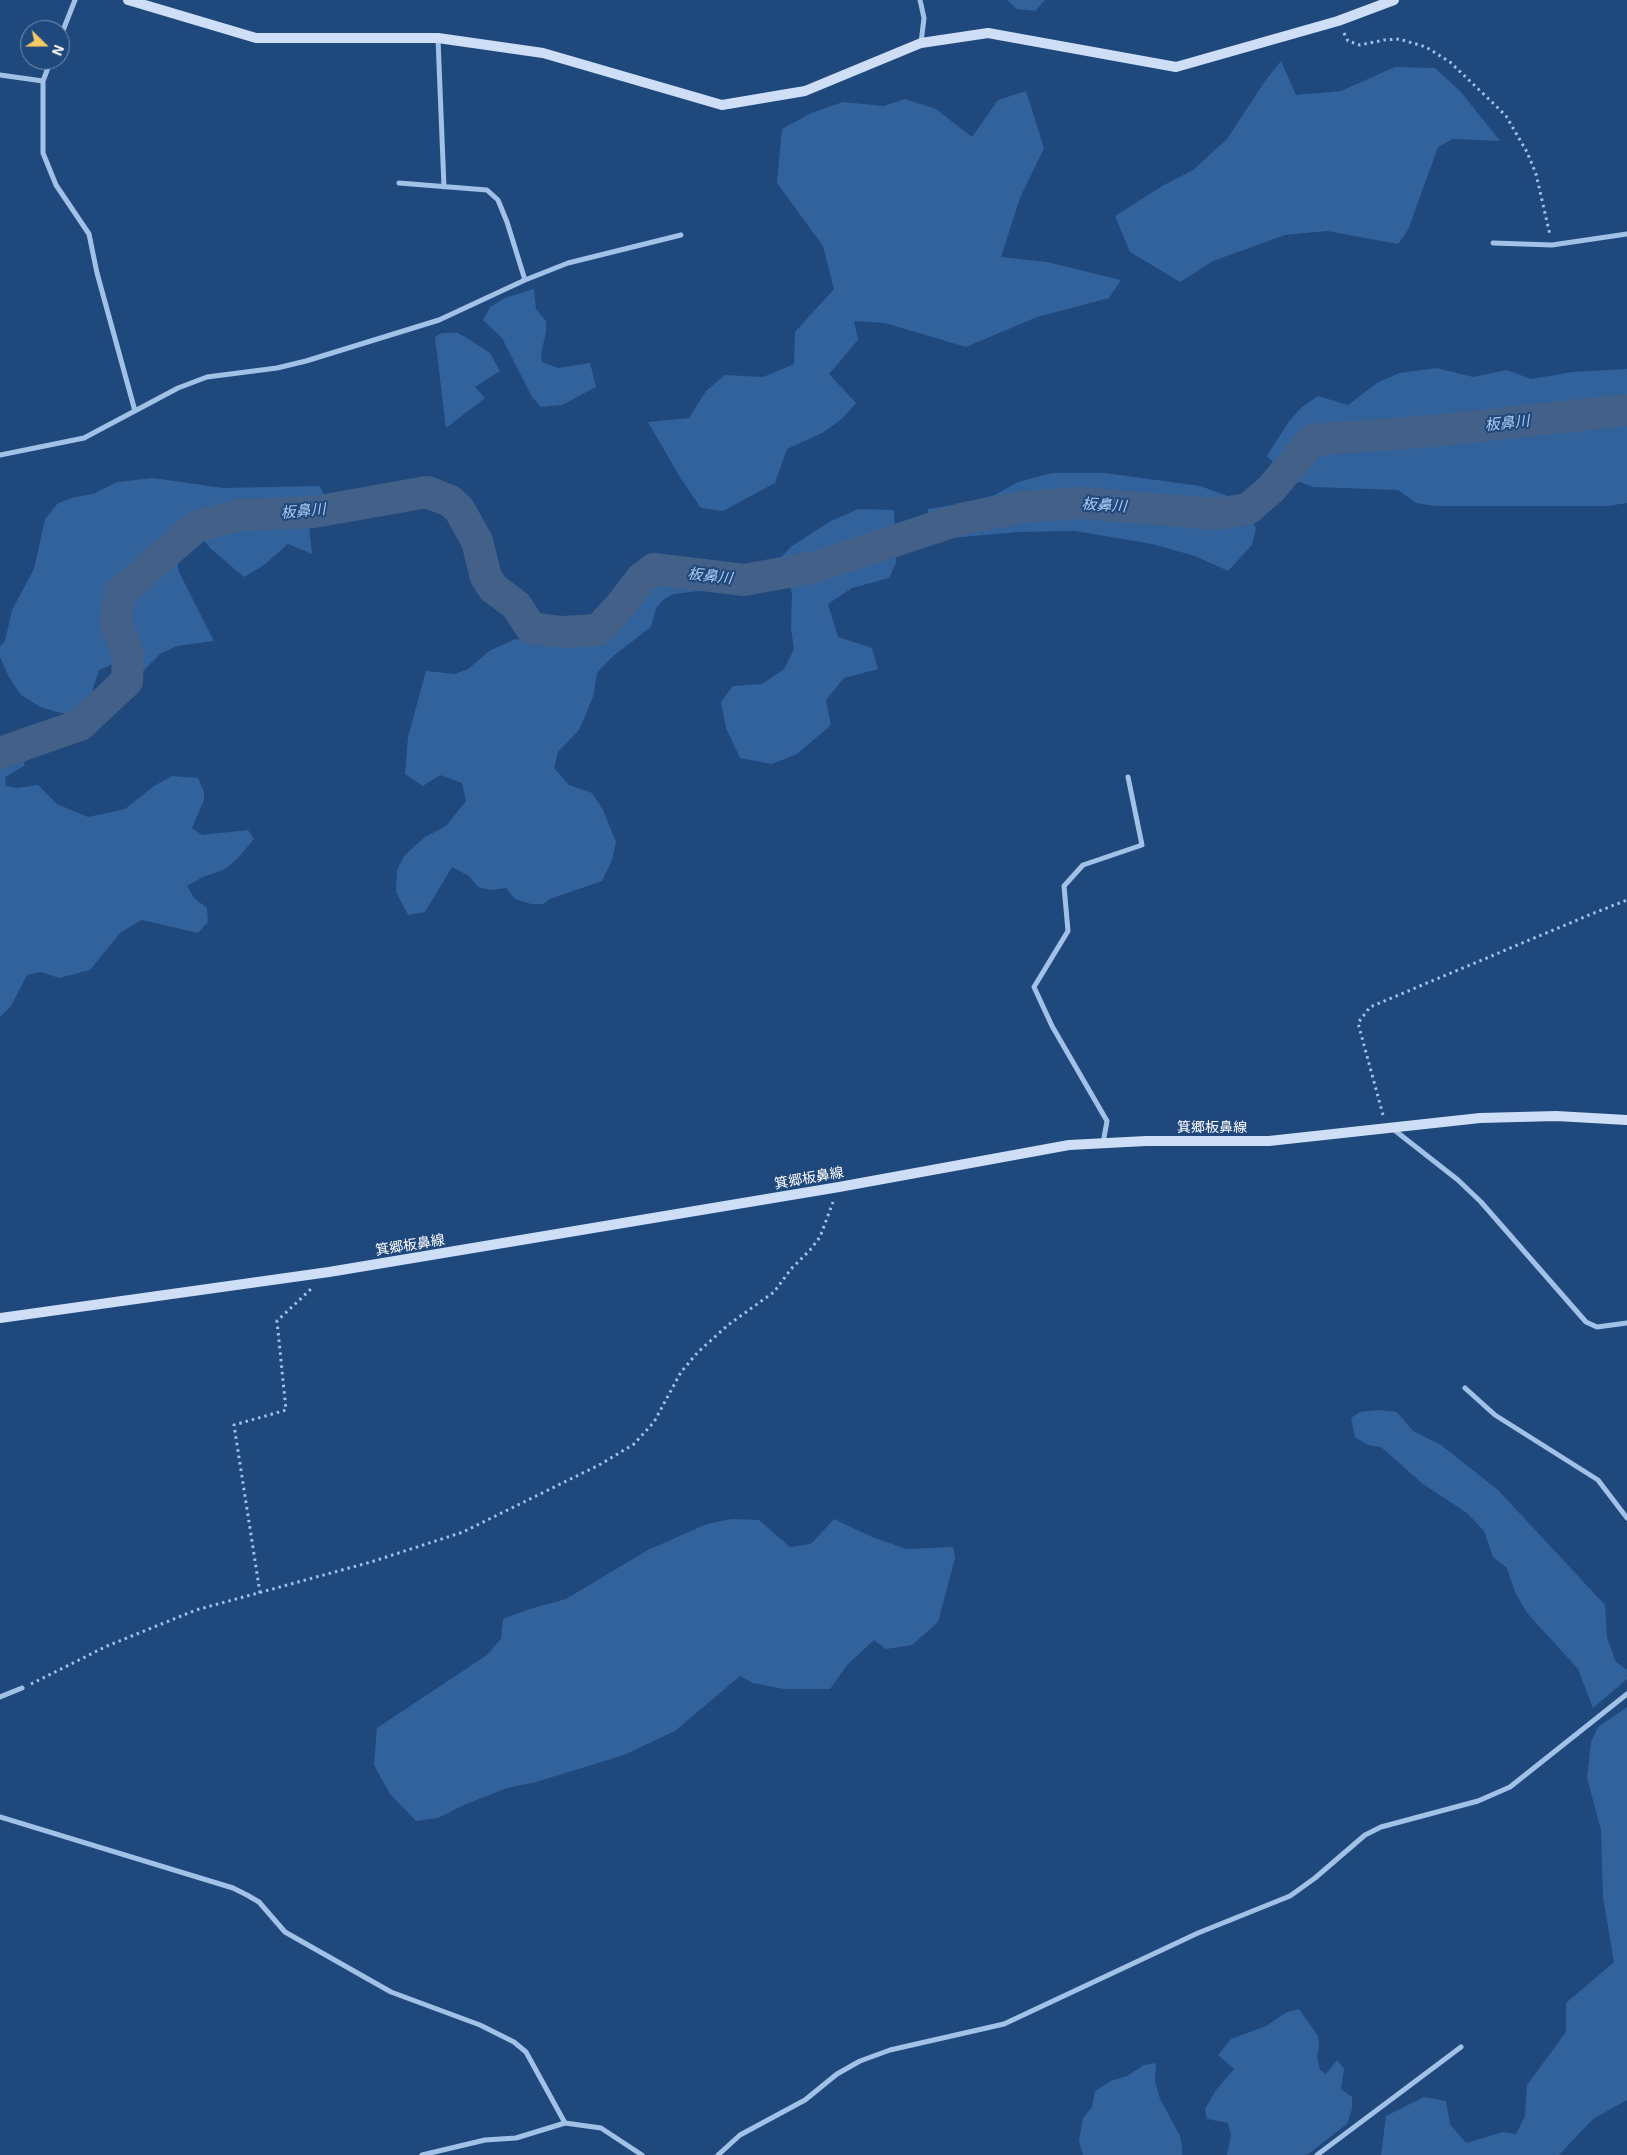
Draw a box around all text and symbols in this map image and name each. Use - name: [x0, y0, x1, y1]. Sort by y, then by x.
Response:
- north arrow: [20, 20, 70, 70]
- text: N: [49, 43, 68, 58]
- water label: 板鼻川: [1484, 412, 1530, 434]
- water label: 板鼻川: [1081, 494, 1127, 516]
- water label: 板鼻川: [280, 500, 326, 522]
- water label: 板鼻川: [687, 564, 733, 588]
- street label: 箕郷板鼻線: [1177, 1119, 1247, 1135]
- street label: 箕郷板鼻線: [773, 1164, 845, 1192]
- street label: 箕郷板鼻線: [374, 1231, 446, 1259]

